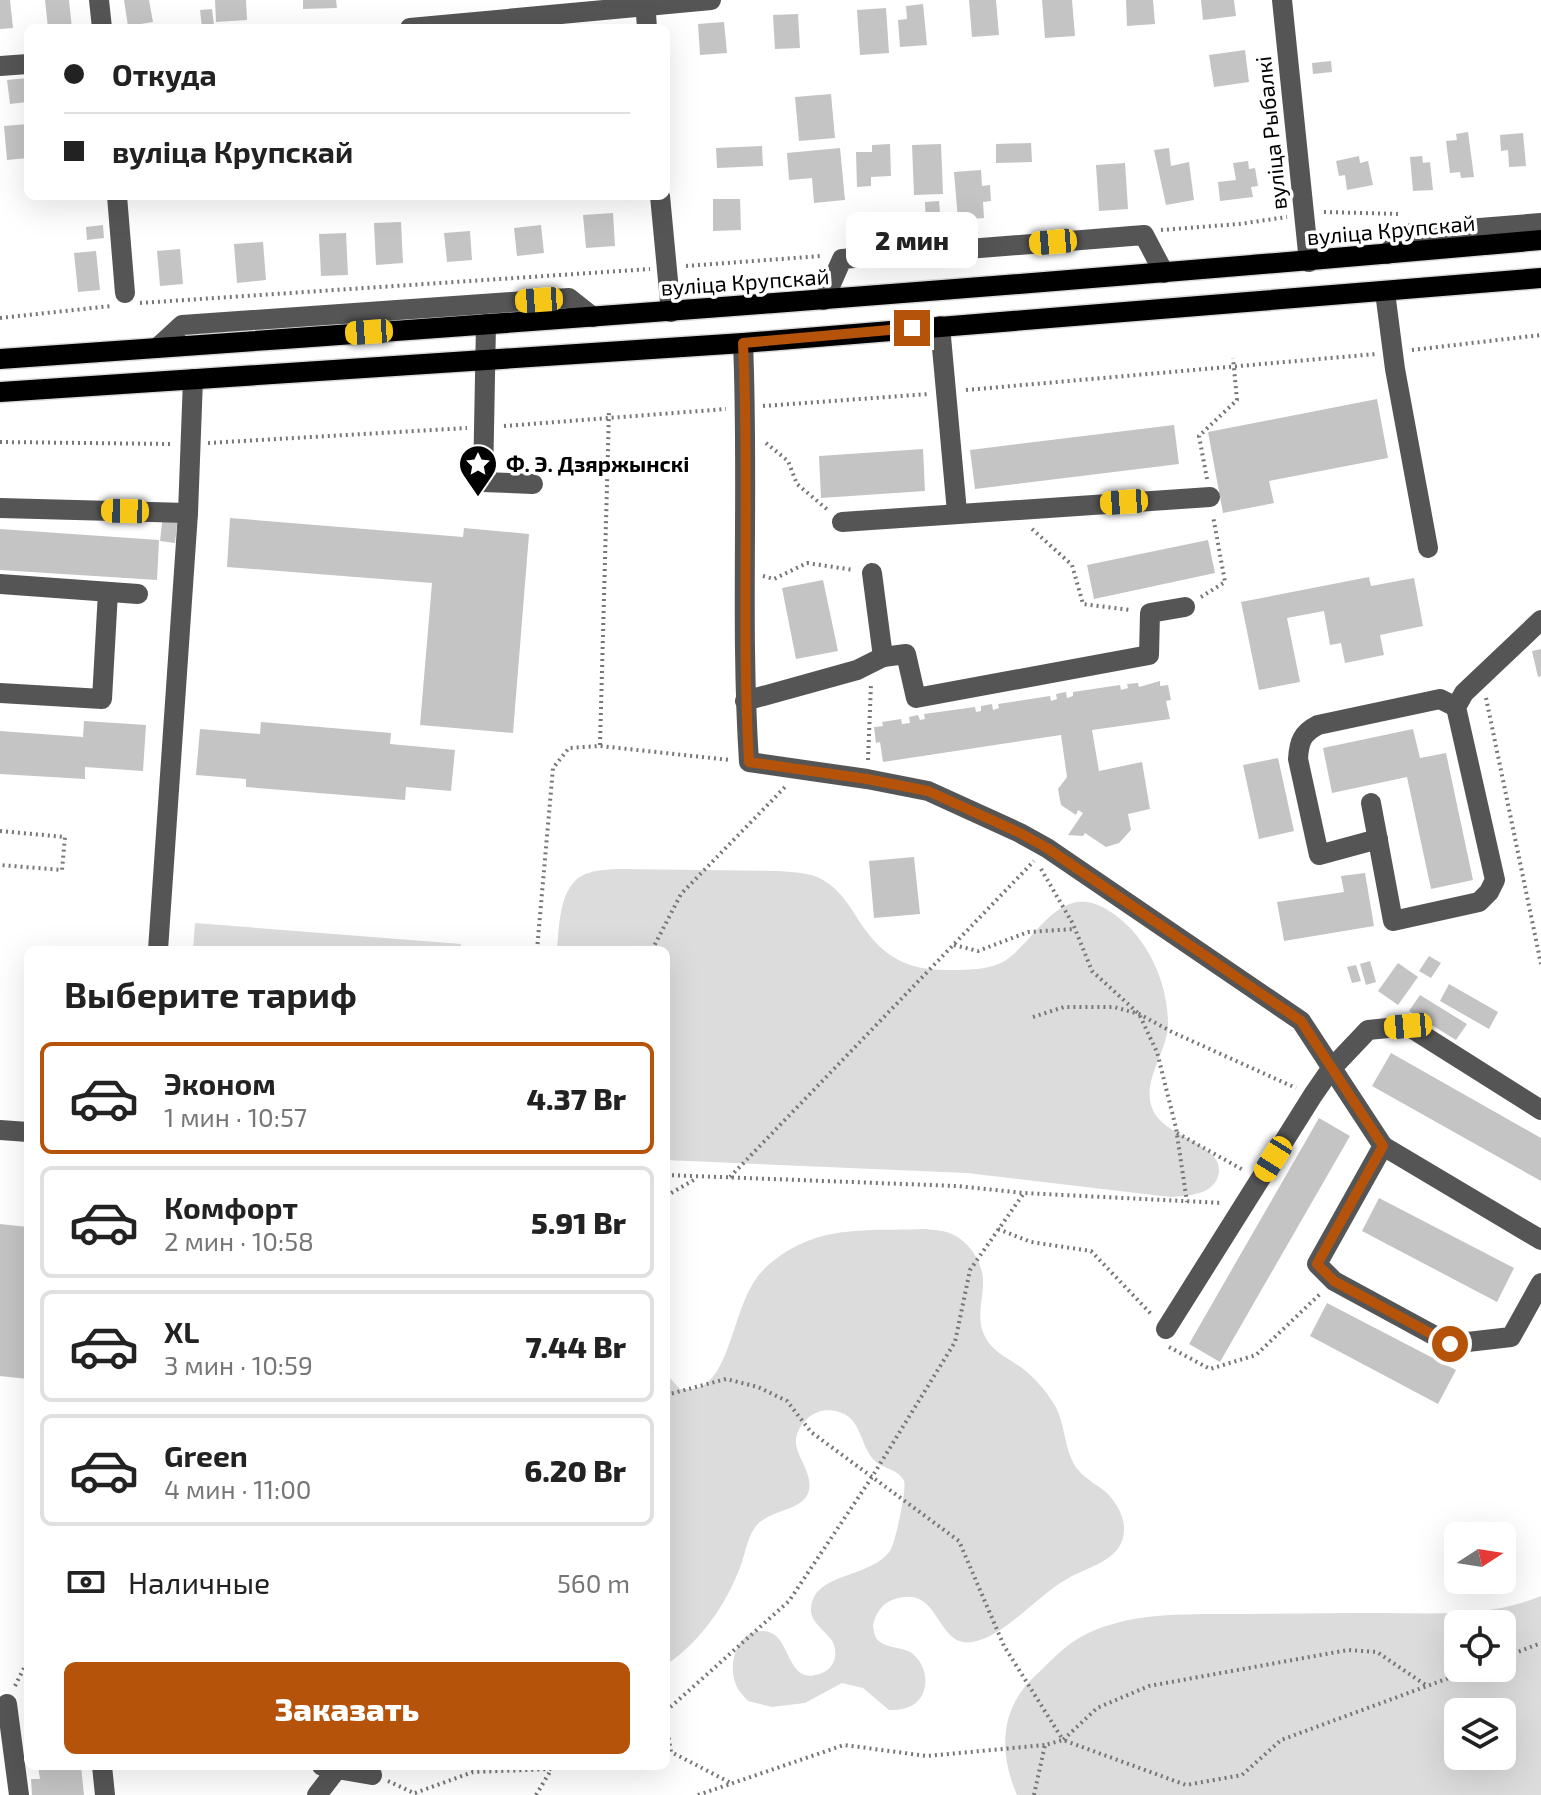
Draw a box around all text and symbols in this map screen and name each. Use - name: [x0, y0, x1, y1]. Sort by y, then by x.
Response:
- street label: вуліца Рыбалкі: [1249, 55, 1292, 211]
- text: Откуда: [112, 56, 217, 92]
- text: вуліца Крупскай: [112, 133, 353, 169]
- street label: вуліца Крупскай: [1306, 209, 1476, 250]
- callout: 2 мин: [846, 212, 978, 268]
- text: 2 мин: [875, 224, 949, 255]
- car: [1028, 228, 1078, 256]
- street label: вуліца Крупскай: [660, 262, 830, 301]
- car: [514, 286, 564, 314]
- route end: [894, 310, 930, 346]
- car: [344, 318, 394, 346]
- place icon: Ф. Э. Дзяржынскі: [457, 443, 499, 498]
- place label: Ф. Э. Дзяржынскі: [506, 450, 689, 476]
- car: [1099, 488, 1149, 516]
- car: [101, 499, 149, 523]
- text: Выберите тариф: [64, 972, 357, 1015]
- car: [1383, 1012, 1433, 1040]
- icon: car: [68, 1062, 140, 1134]
- text: Эконом: [164, 1065, 276, 1101]
- text: 4.37 Br: [527, 1080, 626, 1116]
- text: 1 мин · 10:57: [164, 1101, 307, 1132]
- car: [1250, 1132, 1296, 1186]
- icon: car: [68, 1186, 140, 1258]
- text: Комфорт: [164, 1189, 298, 1225]
- text: 5.91 Br: [531, 1204, 626, 1240]
- text: 2 мин · 10:58: [164, 1225, 314, 1256]
- icon: car: [68, 1310, 140, 1382]
- text: XL: [164, 1313, 199, 1349]
- route start: [1432, 1326, 1468, 1362]
- text: 7.44 Br: [526, 1328, 626, 1364]
- text: 3 мин · 10:59: [164, 1349, 313, 1380]
- icon: car: [68, 1434, 140, 1506]
- text: Green: [164, 1437, 248, 1473]
- text: 6.20 Br: [524, 1452, 626, 1488]
- text: 4 мин · 11:00: [164, 1473, 312, 1504]
- north arrow: [1444, 1522, 1516, 1594]
- map controls: [1444, 1522, 1516, 1770]
- icon: cash: [64, 1560, 108, 1604]
- text: Наличные: [128, 1564, 270, 1600]
- text: 560 m: [557, 1567, 630, 1598]
- button: locate: [1444, 1610, 1516, 1682]
- button: Заказать: [64, 1662, 630, 1754]
- button: layers: [1444, 1698, 1516, 1770]

